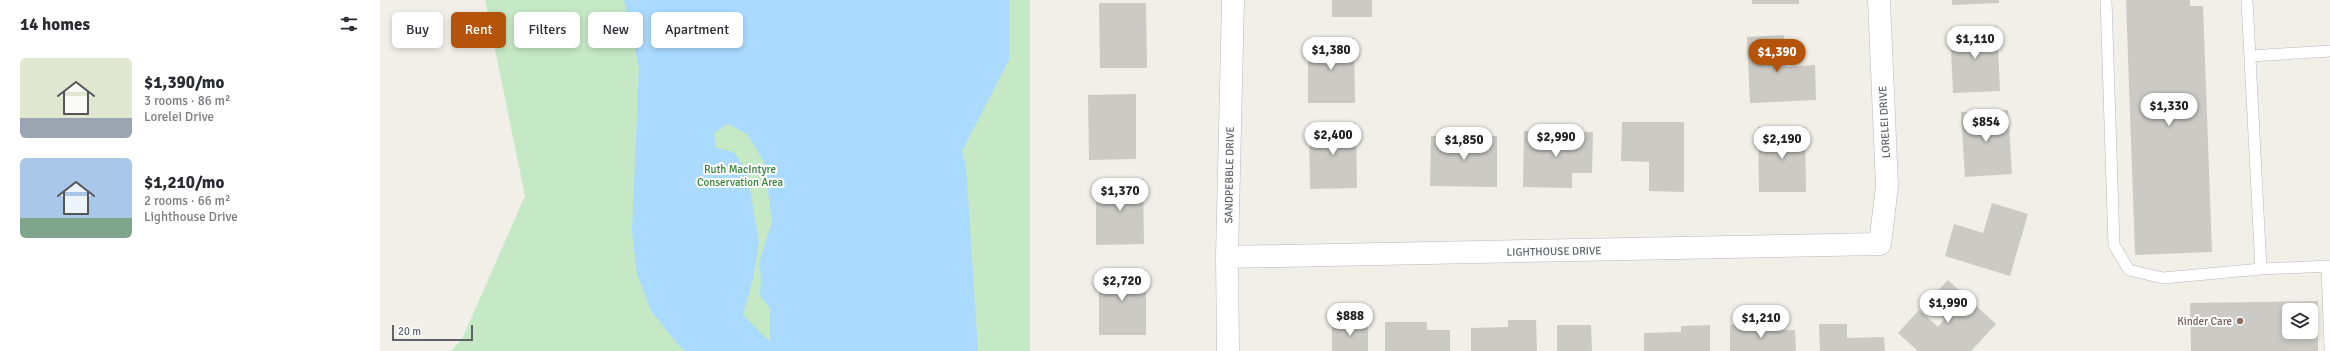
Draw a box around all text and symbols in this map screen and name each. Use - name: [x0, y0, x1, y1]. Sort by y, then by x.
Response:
- chip: Buy: [392, 12, 443, 48]
- chip: Rent: [451, 12, 506, 48]
- chip: Filters: [514, 12, 580, 48]
- chip: New: [588, 12, 643, 48]
- chip: Apartment: [651, 12, 743, 48]
- icon: filters: [338, 13, 360, 35]
- text: 14 homes: [20, 14, 90, 35]
- pin: $1,110: [1942, 26, 2008, 60]
- text: $1,110: [1956, 31, 1994, 47]
- pin: $1,380: [1298, 37, 1364, 71]
- pin: $1,390: [1744, 39, 1810, 73]
- text: $1,380: [1312, 42, 1350, 58]
- text: $1,390: [1758, 44, 1796, 60]
- text: $1,390/mo: [144, 72, 224, 93]
- icon: home: [52, 74, 100, 122]
- street label: LORELEI DRIVE: [1876, 85, 1893, 159]
- text: 3 rooms · 86 m²: [144, 93, 230, 109]
- pin: $1,330: [2136, 93, 2202, 127]
- text: $1,330: [2150, 98, 2188, 114]
- text: Lorelei Drive: [144, 109, 214, 125]
- pin: $854: [1962, 109, 2010, 143]
- text: $854: [1972, 114, 2000, 130]
- pin: $2,400: [1300, 122, 1366, 156]
- pin: $2,990: [1523, 124, 1589, 158]
- street label: SANDPEBBLE DRIVE: [1222, 126, 1237, 224]
- pin: $2,190: [1749, 126, 1815, 160]
- text: $2,400: [1314, 127, 1352, 143]
- pin: $1,850: [1431, 127, 1497, 161]
- text: $2,990: [1537, 129, 1575, 145]
- text: $2,190: [1763, 131, 1801, 147]
- text: $1,850: [1445, 132, 1483, 148]
- park label: Ruth MacIntyre Conservation Area: [697, 163, 783, 189]
- text: $1,210/mo: [144, 172, 224, 193]
- icon: home: [52, 174, 100, 222]
- pin: $1,370: [1087, 178, 1153, 212]
- text: $1,370: [1101, 183, 1139, 199]
- text: 2 rooms · 66 m²: [144, 193, 230, 209]
- text: Lighthouse Drive: [144, 209, 238, 225]
- street label: LIGHTHOUSE DRIVE: [1506, 244, 1602, 259]
- pin: $2,720: [1089, 268, 1155, 302]
- text: $2,720: [1103, 273, 1141, 289]
- pin: $1,990: [1915, 290, 1981, 324]
- text: $1,990: [1929, 295, 1967, 311]
- pin: $888: [1326, 303, 1374, 337]
- map controls: [2282, 303, 2318, 339]
- button: layers: [2282, 303, 2318, 339]
- pin: $1,210: [1728, 305, 1794, 339]
- text: $888: [1336, 308, 1364, 324]
- text: $1,210: [1742, 310, 1780, 326]
- place label: Kinder Care: [2177, 315, 2232, 328]
- marker: Kinder Care: [2235, 316, 2245, 326]
- scale bar: [392, 323, 473, 342]
- text: 20 m: [398, 325, 421, 338]

